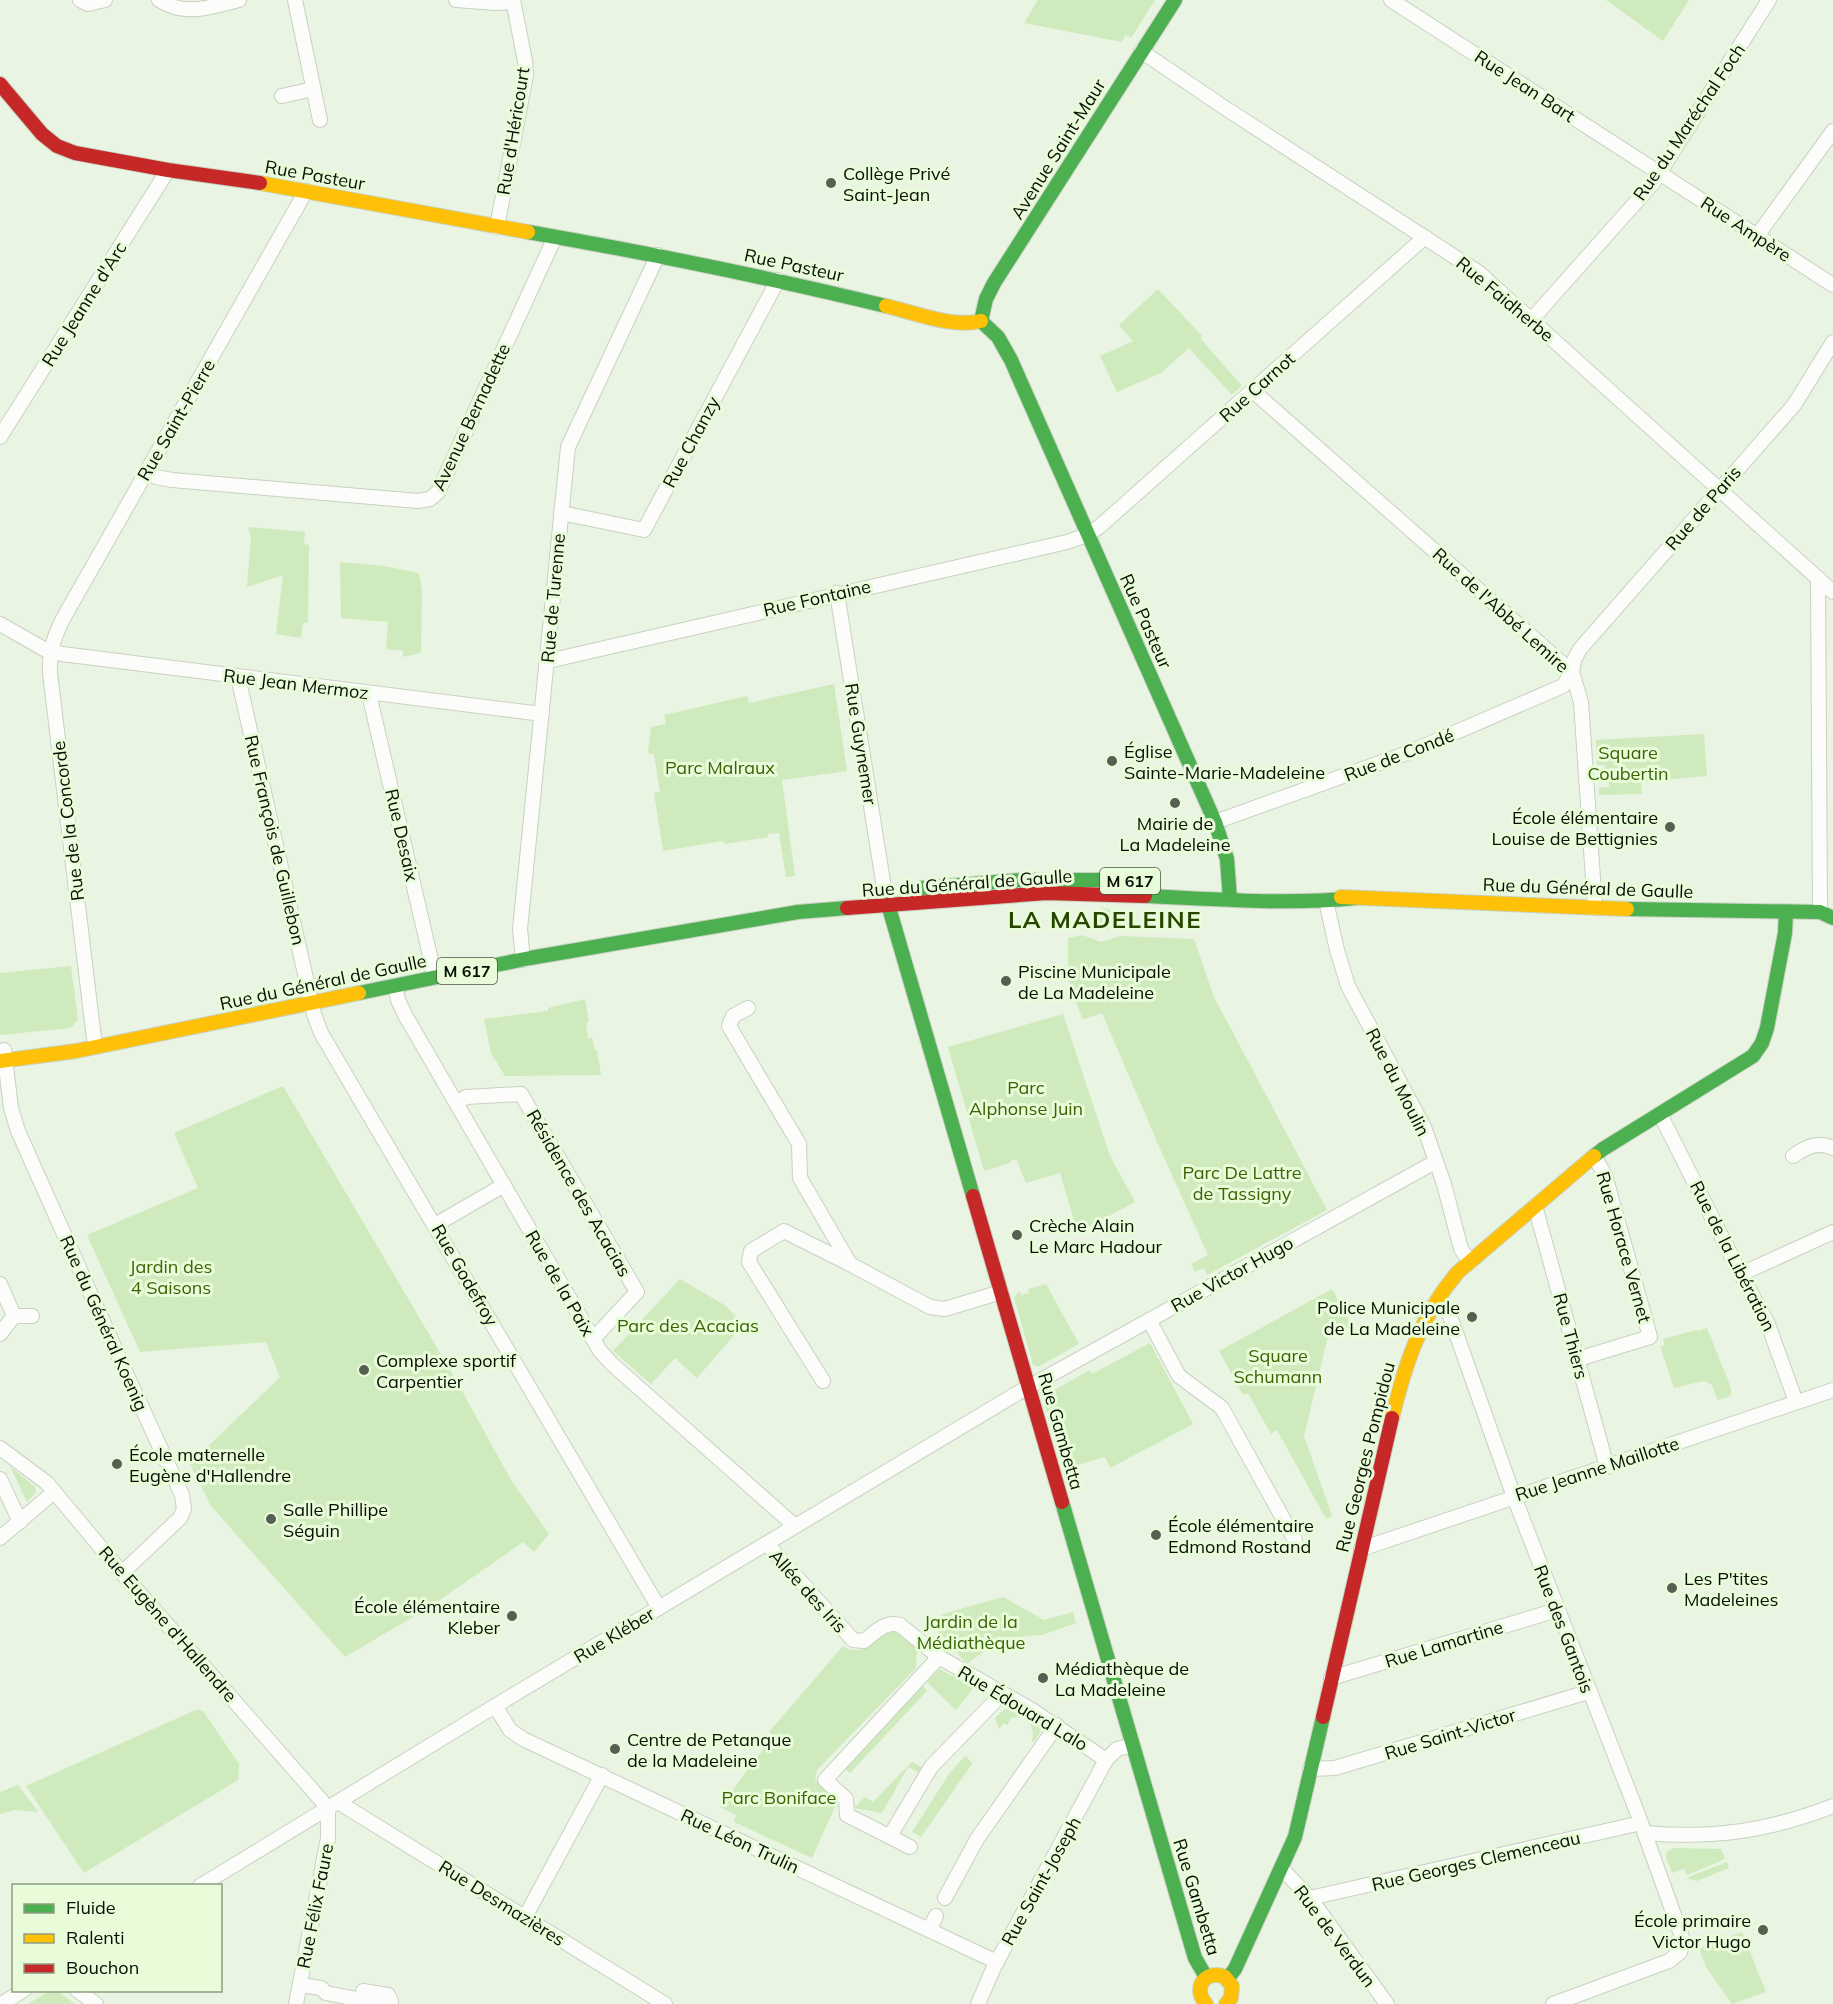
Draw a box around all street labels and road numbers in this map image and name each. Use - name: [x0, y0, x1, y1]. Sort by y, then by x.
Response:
- street label: Rue du Maréchal Foch: [1628, 39, 1750, 205]
- street label: Rue Jean Bart: [1470, 45, 1580, 127]
- street label: Rue d'Héricourt: [492, 65, 534, 197]
- street label: Avenue Saint-Maur: [1006, 74, 1111, 223]
- street label: Rue Pasteur: [263, 155, 367, 195]
- street label: Rue Ampère: [1696, 191, 1796, 267]
- street label: Rue Jeanne d'Arc: [36, 237, 132, 371]
- street label: Rue Pasteur: [742, 243, 846, 287]
- street label: Rue Faidherbe: [1451, 251, 1559, 347]
- street label: Avenue Bernadette: [427, 340, 515, 494]
- street label: Rue Carnot: [1214, 347, 1300, 427]
- street label: Rue Saint-Pierre: [132, 355, 220, 485]
- street label: Rue Chanzy: [657, 392, 725, 492]
- street label: Rue de Paris: [1660, 461, 1746, 555]
- street label: Rue de Turenne: [536, 532, 570, 664]
- street label: Rue de l'Abbé Lemire: [1428, 543, 1574, 677]
- street label: Rue Pasteur: [1115, 570, 1177, 672]
- street label: Rue Fontaine: [761, 574, 873, 622]
- street label: Rue Jean Mermoz: [222, 664, 370, 704]
- street label: Rue Guynemer: [840, 682, 882, 807]
- street label: Rue de Condé: [1341, 724, 1457, 786]
- street label: Rue François de Guillebon: [240, 733, 310, 947]
- street label: Rue de la Concorde: [47, 740, 89, 902]
- street label: Rue Desaix: [380, 787, 424, 884]
- street label: Rue du Général de Gaulle: [861, 864, 1073, 902]
- road number: M 617: [1100, 868, 1160, 894]
- street label: Rue du Général de Gaulle: [1482, 873, 1694, 903]
- street label: Rue du Général de Gaulle: [218, 949, 428, 1015]
- road number: M 617: [437, 958, 497, 984]
- street label: Rue du Moulin: [1361, 1024, 1435, 1140]
- street label: Résidence des Acacias: [522, 1105, 636, 1281]
- street label: Rue Horace Vernet: [1591, 1169, 1657, 1325]
- street label: Rue de la Libération: [1685, 1177, 1781, 1335]
- street label: Rue Godefroy: [427, 1220, 504, 1330]
- street label: Rue de la Paix: [520, 1226, 600, 1340]
- street label: Rue Victor Hugo: [1167, 1231, 1297, 1317]
- street label: Rue du Général Koenig: [55, 1232, 153, 1414]
- street label: Rue Thiers: [1548, 1290, 1594, 1382]
- street label: Rue Georges Pompidou: [1330, 1360, 1400, 1554]
- street label: Rue Gambetta: [1033, 1370, 1089, 1492]
- street label: Rue Jeanne Maillotte: [1512, 1432, 1682, 1506]
- street label: Rue Eugène d'Hallendre: [94, 1541, 242, 1707]
- street label: Allée des Iris: [764, 1544, 852, 1638]
- street label: Rue des Gantois: [1529, 1562, 1599, 1697]
- street label: Rue Kléber: [570, 1602, 659, 1668]
- street label: Rue Lamartine: [1382, 1615, 1506, 1673]
- street label: Rue Édouard Lalo: [954, 1660, 1092, 1756]
- street label: Rue Saint-Victor: [1382, 1703, 1519, 1765]
- street label: Rue Léon Trulin: [677, 1804, 803, 1878]
- street label: Rue Saint-Joseph: [996, 1813, 1086, 1949]
- street label: Rue Georges Clemenceau: [1369, 1826, 1583, 1896]
- street label: Rue Gambetta: [1168, 1836, 1226, 1958]
- street label: Rue Félix Faure: [292, 1841, 338, 1971]
- street label: Rue Desmazières: [435, 1855, 569, 1951]
- street label: Rue de Verdun: [1289, 1880, 1381, 1992]

